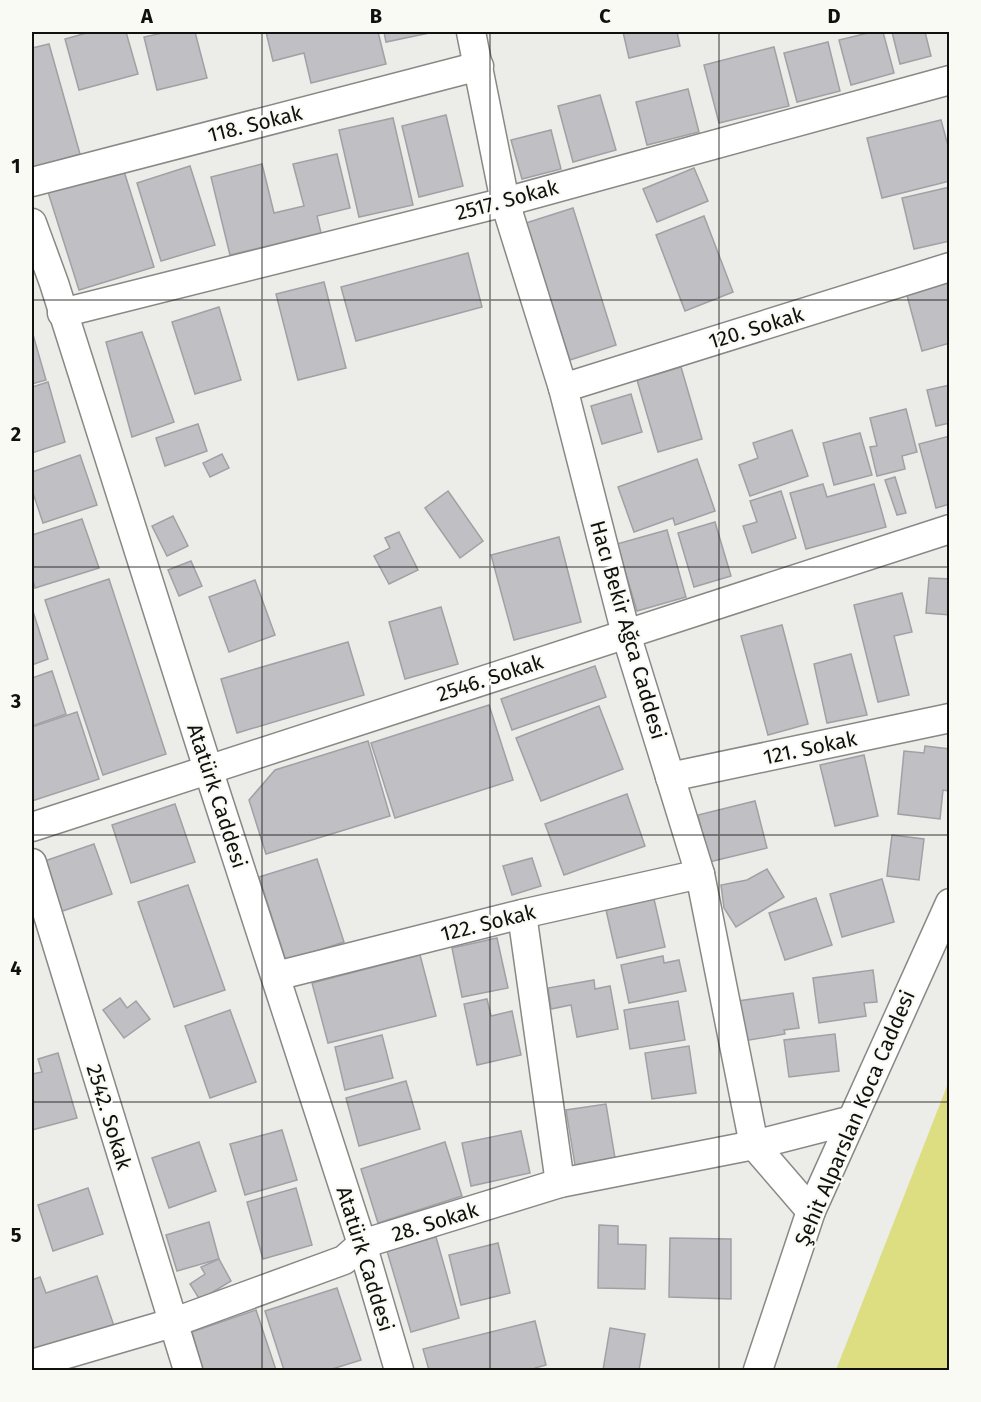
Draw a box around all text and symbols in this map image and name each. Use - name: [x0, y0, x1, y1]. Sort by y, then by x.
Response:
- text: A: [140, 4, 154, 28]
- text: B: [370, 4, 382, 28]
- text: C: [599, 4, 611, 28]
- text: D: [827, 4, 841, 28]
- street label: 118. Sokak: [205, 100, 305, 148]
- text: 1: [11, 154, 21, 178]
- street label: 2517. Sokak: [453, 174, 561, 226]
- street label: 120. Sokak: [705, 301, 807, 355]
- text: 2: [11, 422, 21, 446]
- street label: Hacı Bekir Ağca Caddesi: [584, 518, 672, 742]
- street label: 2546. Sokak: [434, 649, 547, 707]
- text: 3: [10, 689, 21, 713]
- street label: Atatürk Caddesi: [181, 720, 253, 872]
- street label: 121. Sokak: [761, 725, 859, 771]
- street label: 122. Sokak: [438, 899, 538, 947]
- text: 4: [10, 956, 22, 980]
- street label: Şehit Alparslan Koca Caddesi: [789, 986, 921, 1250]
- street label: 2542. Sokak: [81, 1061, 137, 1173]
- street label: Atatürk Caddesi: [331, 1183, 399, 1335]
- street label: 28. Sokak: [389, 1197, 482, 1247]
- text: 5: [11, 1223, 22, 1247]

